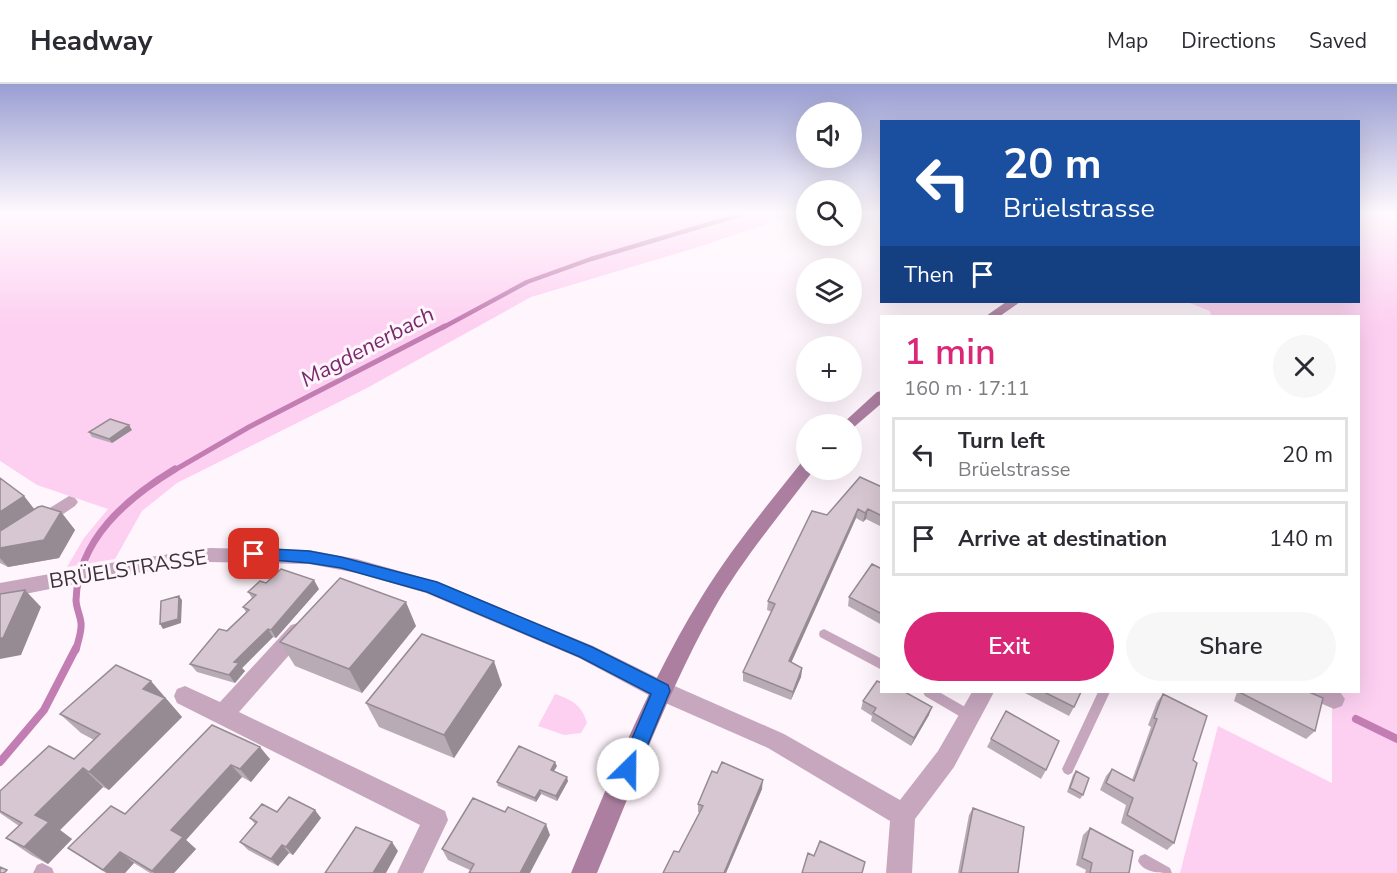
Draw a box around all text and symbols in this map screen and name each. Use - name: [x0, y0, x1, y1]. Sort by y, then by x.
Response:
- text: Headway: [30, 22, 152, 60]
- text: Map: [1107, 27, 1148, 55]
- text: Directions: [1181, 27, 1276, 55]
- text: Saved: [1309, 27, 1367, 55]
- map controls: [796, 102, 862, 480]
- button: sound: [796, 102, 862, 168]
- text: 20 m: [1003, 136, 1102, 193]
- icon: left: [904, 144, 982, 222]
- button: search: [796, 180, 862, 246]
- text: Brüelstrasse: [1003, 190, 1155, 227]
- button: layers: [796, 258, 862, 324]
- icon: arrive: [966, 258, 999, 291]
- text: Then: [904, 260, 954, 290]
- water label: Magdenerbach: [295, 299, 439, 395]
- text: 1 min: [904, 328, 996, 377]
- button: close: [1273, 335, 1336, 398]
- button: +: [796, 336, 862, 402]
- text: 160 m · 17:11: [904, 375, 1030, 402]
- button: −: [796, 414, 862, 480]
- text: Turn left: [958, 426, 1045, 456]
- icon: left: [907, 438, 940, 471]
- text: 20 m: [1282, 440, 1333, 470]
- text: Brüelstrasse: [958, 456, 1070, 483]
- icon: arrive: [907, 522, 940, 555]
- text: Arrive at destination: [958, 524, 1167, 554]
- text: 140 m: [1269, 524, 1333, 554]
- pin: [228, 528, 279, 579]
- icon: arrive: [237, 537, 270, 570]
- street label: BRÜELSTRASSE: [47, 543, 209, 595]
- button: Exit: [904, 612, 1114, 681]
- button: Share: [1126, 612, 1336, 681]
- position arrow: [596, 737, 660, 801]

